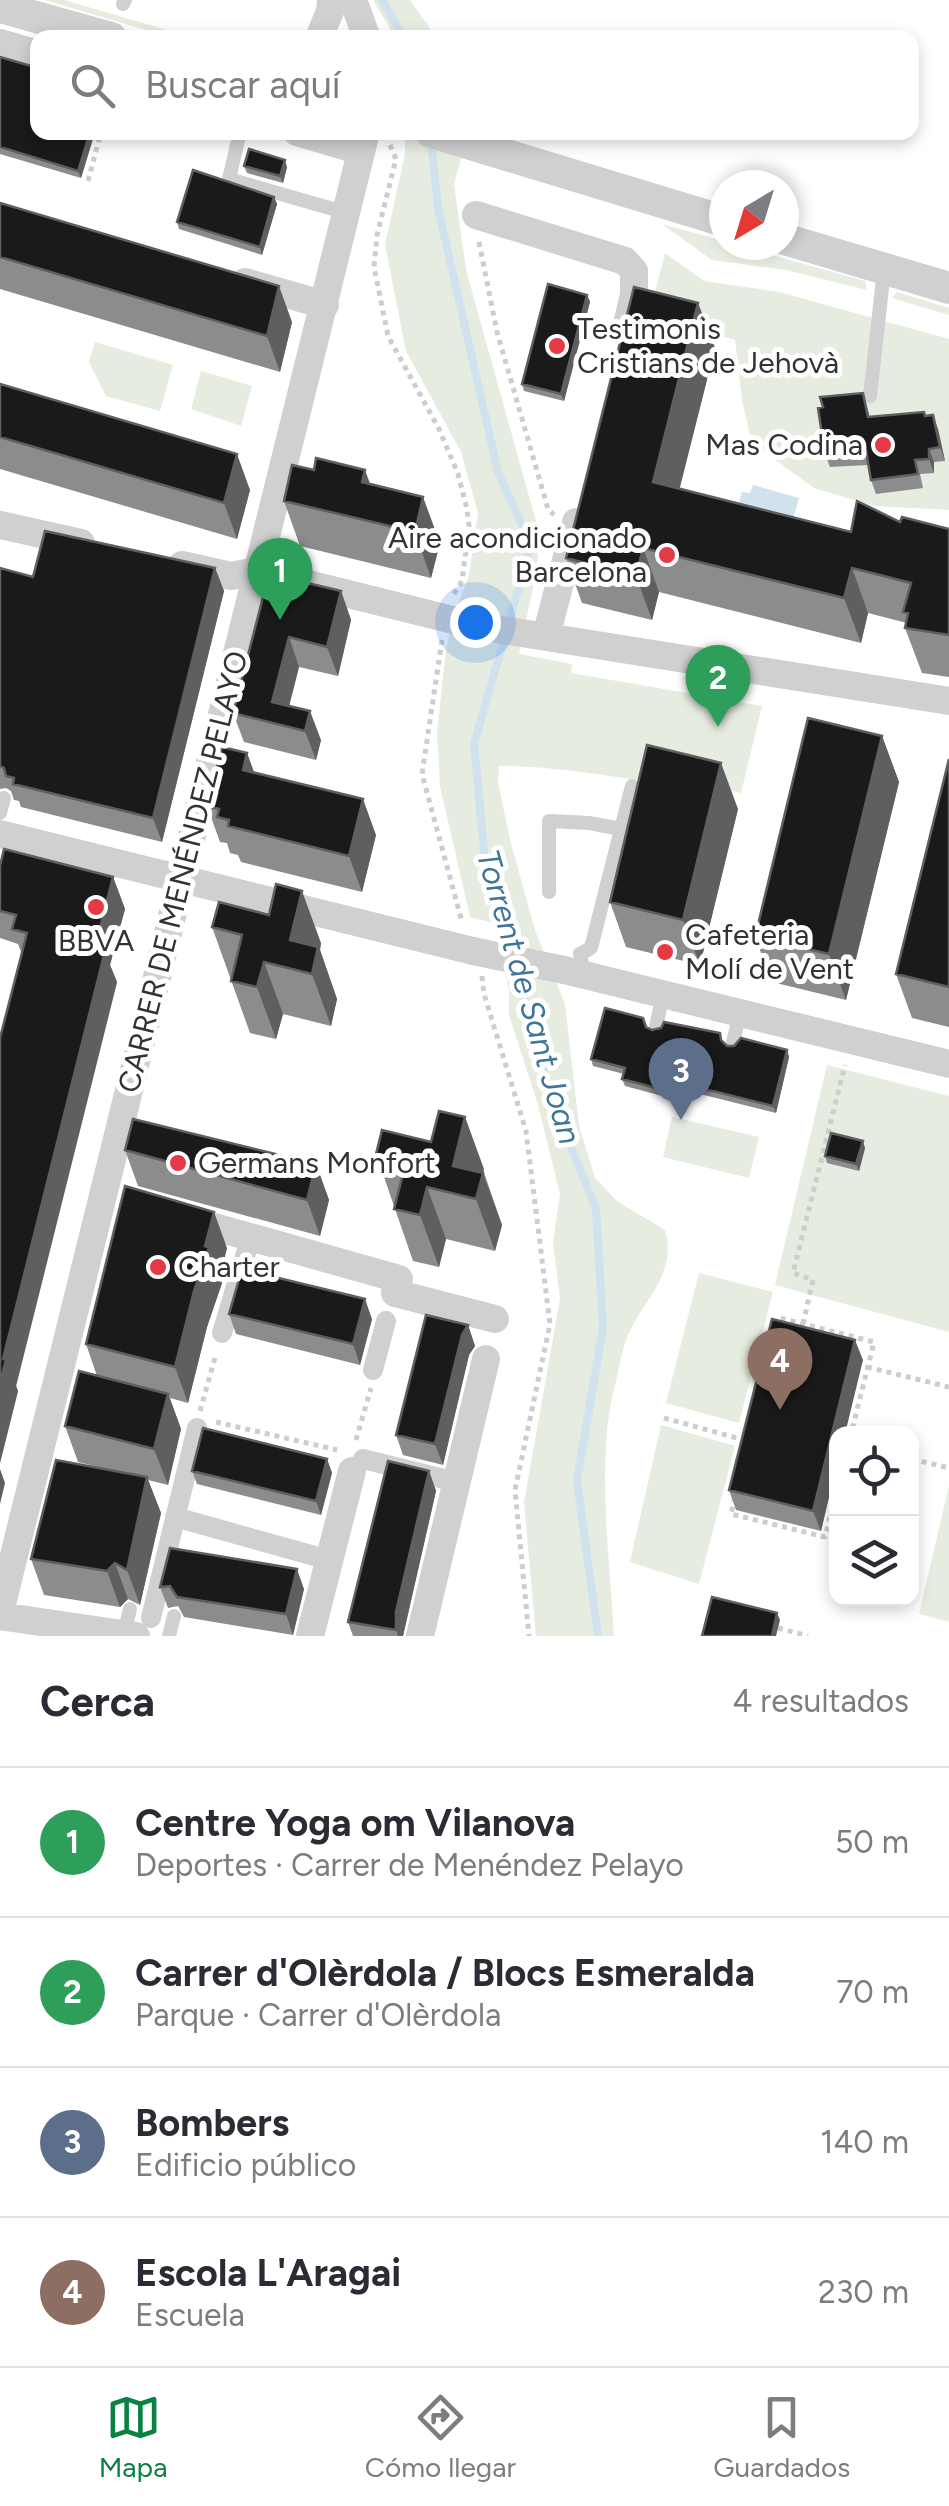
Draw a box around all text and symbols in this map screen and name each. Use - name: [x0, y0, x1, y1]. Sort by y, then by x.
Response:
- search box: [30, 30, 919, 140]
- icon: search: [65, 58, 120, 113]
- text: Buscar aquí: [145, 62, 341, 108]
- north arrow: [709, 170, 799, 260]
- place label: Testimonis Cristians de Jehovà: [577, 310, 839, 381]
- marker: Testimonis Cristians de Jehovà: [546, 335, 568, 357]
- place label: Mas Codina: [705, 426, 863, 463]
- marker: Mas Codina: [872, 434, 894, 456]
- place label: Aire acondicionado Barcelona: [388, 519, 647, 590]
- pin: 1: [248, 538, 312, 620]
- marker: Aire acondicionado Barcelona: [656, 544, 678, 566]
- your location: [450, 597, 501, 648]
- pin: 2: [686, 644, 750, 727]
- street label: CARRER DE MENÉNDEZ PELAYO: [110, 647, 255, 1097]
- water label: Torrent de Sant Joan: [469, 846, 589, 1148]
- marker: BBVA: [85, 896, 107, 918]
- place label: Cafeteria Molí de Vent: [685, 916, 854, 987]
- place label: BBVA: [58, 922, 135, 959]
- marker: Cafeteria Molí de Vent: [654, 941, 676, 963]
- pin: 3: [648, 1038, 714, 1120]
- place label: Germans Monfort: [198, 1144, 436, 1181]
- marker: Germans Monfort: [167, 1152, 189, 1174]
- place label: Charter: [178, 1248, 280, 1285]
- marker: Charter: [147, 1256, 169, 1278]
- pin: 4: [748, 1328, 812, 1410]
- map controls: [829, 1426, 919, 1606]
- button: locate: [829, 1426, 919, 1516]
- button: layers: [829, 1516, 919, 1606]
- text: Cerca: [40, 1676, 155, 1727]
- text: 4 resultados: [733, 1682, 909, 1720]
- text: Centre Yoga om Vilanova: [135, 1800, 575, 1846]
- text: 1: [66, 1823, 79, 1861]
- text: 50 m: [835, 1823, 909, 1861]
- text: Deportes · Carrer de Menéndez Pelayo: [135, 1846, 684, 1884]
- text: Carrer d'Olèrdola / Blocs Esmeralda: [135, 1950, 755, 1996]
- text: 2: [63, 1973, 82, 2011]
- text: 70 m: [836, 1973, 909, 2011]
- text: Parque · Carrer d'Olèrdola: [135, 1996, 501, 2034]
- text: Bombers: [135, 2100, 289, 2146]
- text: 3: [64, 2123, 81, 2161]
- text: 140 m: [820, 2123, 909, 2161]
- text: Edificio público: [135, 2146, 356, 2184]
- text: Escola L'Aragai: [135, 2250, 401, 2296]
- text: 4: [62, 2273, 83, 2311]
- text: 230 m: [818, 2273, 909, 2311]
- text: Escuela: [135, 2296, 245, 2334]
- tab: Mapa: [99, 2390, 167, 2484]
- tab: Cómo llegar: [365, 2390, 516, 2484]
- tab: Guardados: [713, 2390, 850, 2484]

